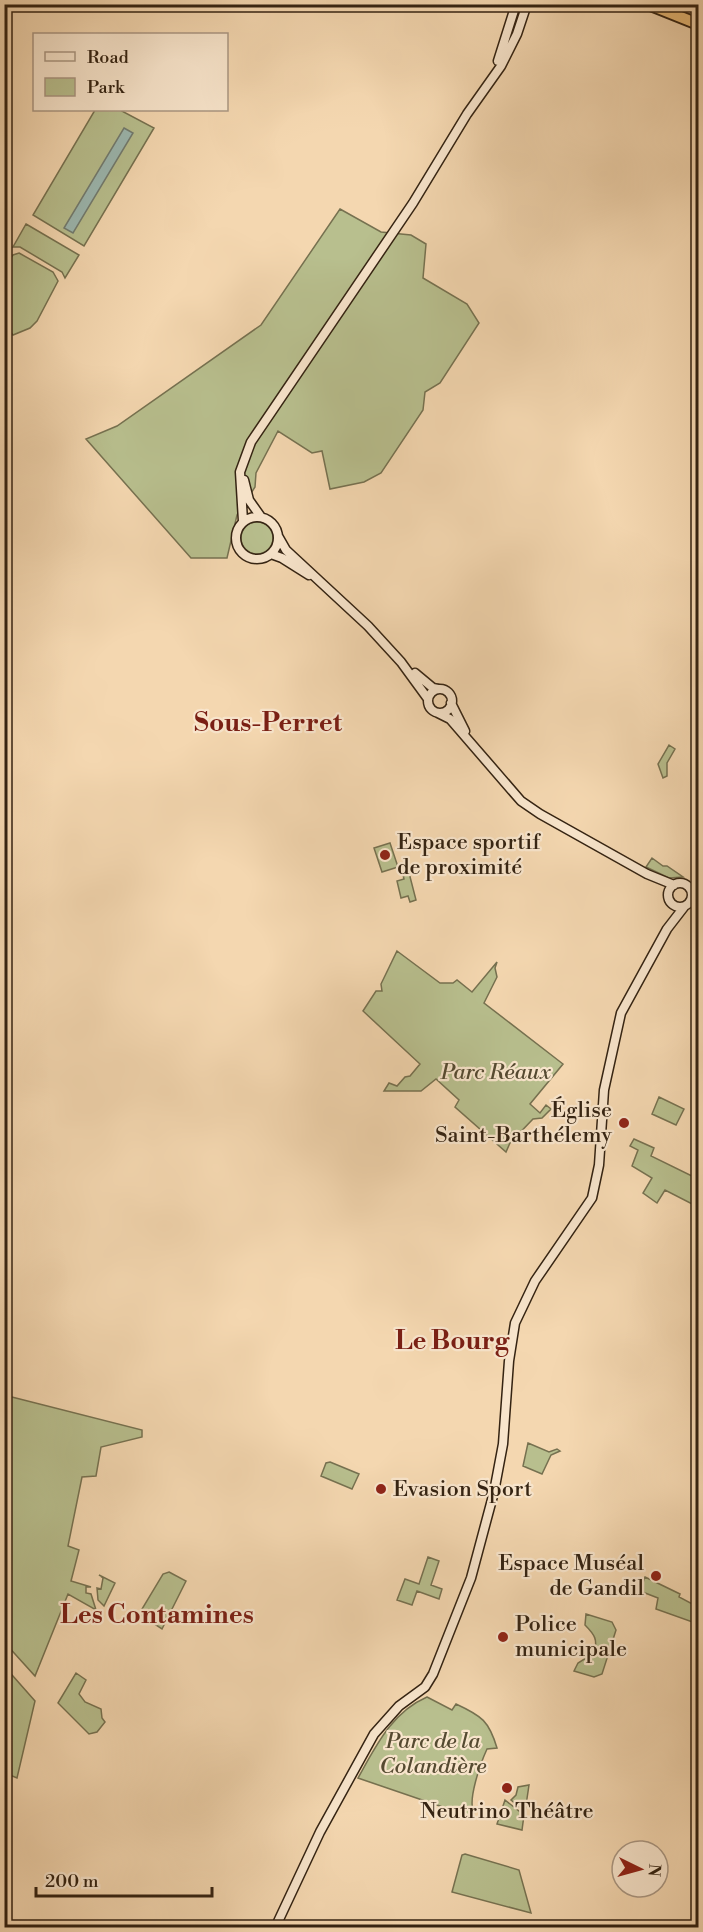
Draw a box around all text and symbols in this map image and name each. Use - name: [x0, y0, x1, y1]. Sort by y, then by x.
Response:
- legend: [33, 33, 228, 111]
- text: Road: [87, 46, 130, 69]
- text: Park: [87, 76, 126, 99]
- district label: Sous-Perret: [194, 707, 343, 739]
- place label: Espace sportif de proximité: [397, 829, 541, 881]
- marker: Espace sportif de proximité: [378, 848, 392, 862]
- park label: Parc Réaux: [440, 1059, 551, 1086]
- place label: Église Saint-Barthélemy: [435, 1096, 612, 1149]
- marker: Église Saint-Barthélemy: [617, 1116, 631, 1130]
- district label: Le Bourg: [395, 1325, 510, 1357]
- place label: Evasion Sport: [393, 1476, 532, 1503]
- marker: Evasion Sport: [374, 1482, 388, 1496]
- place label: Espace Muséal de Gandil: [498, 1550, 644, 1602]
- marker: Espace Muséal de Gandil: [649, 1569, 663, 1583]
- district label: Les Contamines: [60, 1599, 254, 1631]
- place label: Police municipale: [515, 1611, 627, 1663]
- marker: Police municipale: [496, 1630, 510, 1644]
- park label: Parc de la Colandière: [380, 1728, 486, 1780]
- marker: Neutrino Théâtre: [500, 1781, 514, 1795]
- place label: Neutrino Théâtre: [420, 1798, 594, 1825]
- north arrow: [610, 1839, 670, 1899]
- scale bar: [36, 1860, 212, 1898]
- text: N: [643, 1863, 664, 1878]
- text: 200 m: [45, 1870, 99, 1893]

